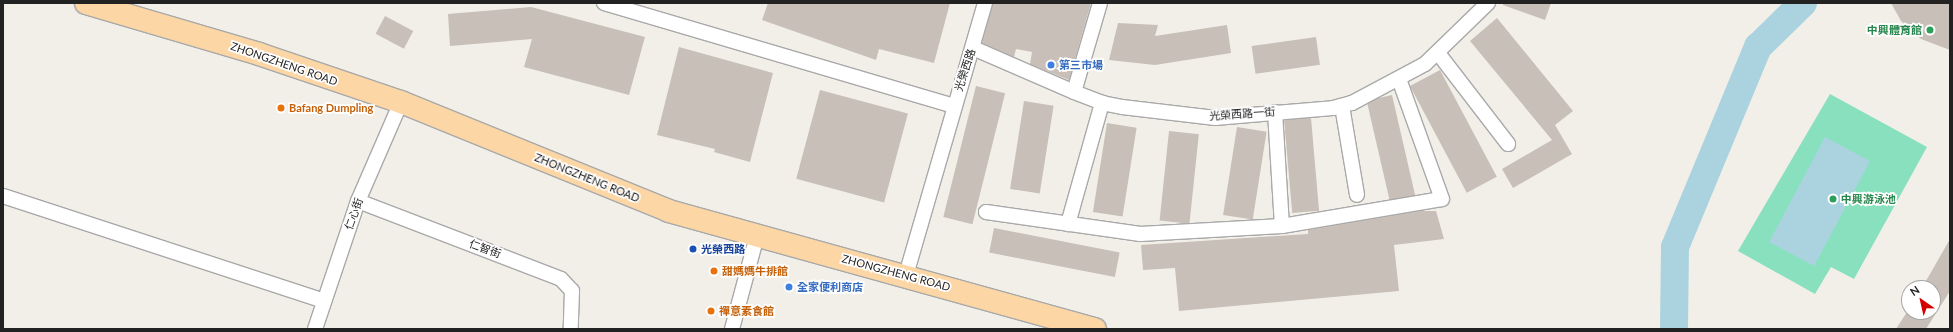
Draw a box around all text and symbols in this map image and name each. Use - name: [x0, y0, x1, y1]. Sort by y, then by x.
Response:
- place label: 中興體育館: [1867, 23, 1922, 37]
- marker: 中興體育館: [1925, 25, 1935, 35]
- street label: ZHONGZHENG ROAD: [229, 40, 339, 88]
- street label: 光榮西路: [952, 47, 978, 93]
- place label: 第三市場: [1059, 58, 1103, 72]
- marker: 第三市場: [1046, 60, 1056, 70]
- place label: Bafang Dumpling: [289, 101, 373, 115]
- marker: Bafang Dumpling: [276, 103, 286, 113]
- street label: 光榮西路一街: [1209, 105, 1275, 123]
- street label: ZHONGZHENG ROAD: [533, 151, 641, 205]
- place label: 中興游泳池: [1841, 192, 1896, 206]
- marker: 中興游泳池: [1828, 194, 1838, 204]
- street label: 仁心街: [342, 196, 366, 232]
- street label: 仁智街: [467, 237, 503, 261]
- place label: 光榮西路: [701, 242, 745, 256]
- marker: 光榮西路: [688, 244, 698, 254]
- street label: ZHONGZHENG ROAD: [840, 252, 952, 294]
- place label: 甜媽媽牛排館: [722, 264, 788, 278]
- marker: 甜媽媽牛排館: [709, 266, 719, 276]
- place label: 全家便利商店: [797, 280, 863, 294]
- north arrow: [1901, 280, 1941, 320]
- marker: 全家便利商店: [784, 282, 794, 292]
- text: N: [1907, 283, 1922, 298]
- place label: 禪意素食館: [719, 304, 774, 318]
- marker: 禪意素食館: [706, 306, 716, 316]

